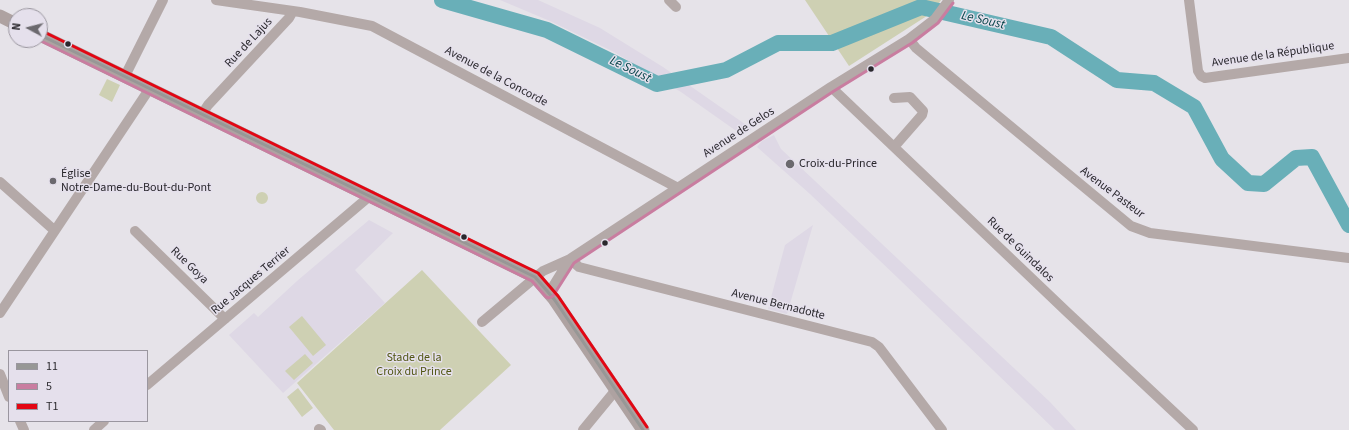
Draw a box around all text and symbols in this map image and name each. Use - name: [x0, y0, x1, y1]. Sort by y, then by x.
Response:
- north arrow: [8, 8, 48, 48]
- water label: Le Soust: [960, 8, 1006, 34]
- street label: Rue de Lajus: [222, 15, 276, 71]
- text: N: [9, 22, 24, 31]
- unlabelled marker: [63, 39, 73, 49]
- street label: Avenue de la République: [1211, 39, 1335, 71]
- street label: Avenue de la Concorde: [442, 44, 550, 110]
- water label: Le Soust: [607, 53, 653, 87]
- unlabelled marker: [866, 64, 876, 74]
- street label: Avenue de Gelos: [701, 105, 777, 161]
- place label: Croix-du-Prince: [799, 157, 877, 171]
- marker: Croix-du-Prince: [784, 158, 796, 170]
- street label: Avenue Pasteur: [1077, 164, 1147, 222]
- place label: Église Notre-Dame-du-Bout-du-Pont: [61, 167, 211, 195]
- marker: Église Notre-Dame-du-Bout-du-Pont: [48, 176, 58, 186]
- street label: Rue de Guindalos: [984, 214, 1056, 286]
- unlabelled marker: [459, 232, 469, 242]
- unlabelled marker: [600, 238, 610, 248]
- street label: Rue Jacques Terrier: [209, 244, 293, 318]
- street label: Rue Goya: [167, 245, 211, 287]
- street label: Avenue Bernadotte: [730, 286, 826, 324]
- legend: [8, 350, 148, 422]
- park label: Stade de la Croix du Prince: [376, 351, 452, 379]
- text: 11: [46, 358, 58, 375]
- text: 5: [46, 378, 52, 395]
- text: T1: [46, 398, 58, 415]

